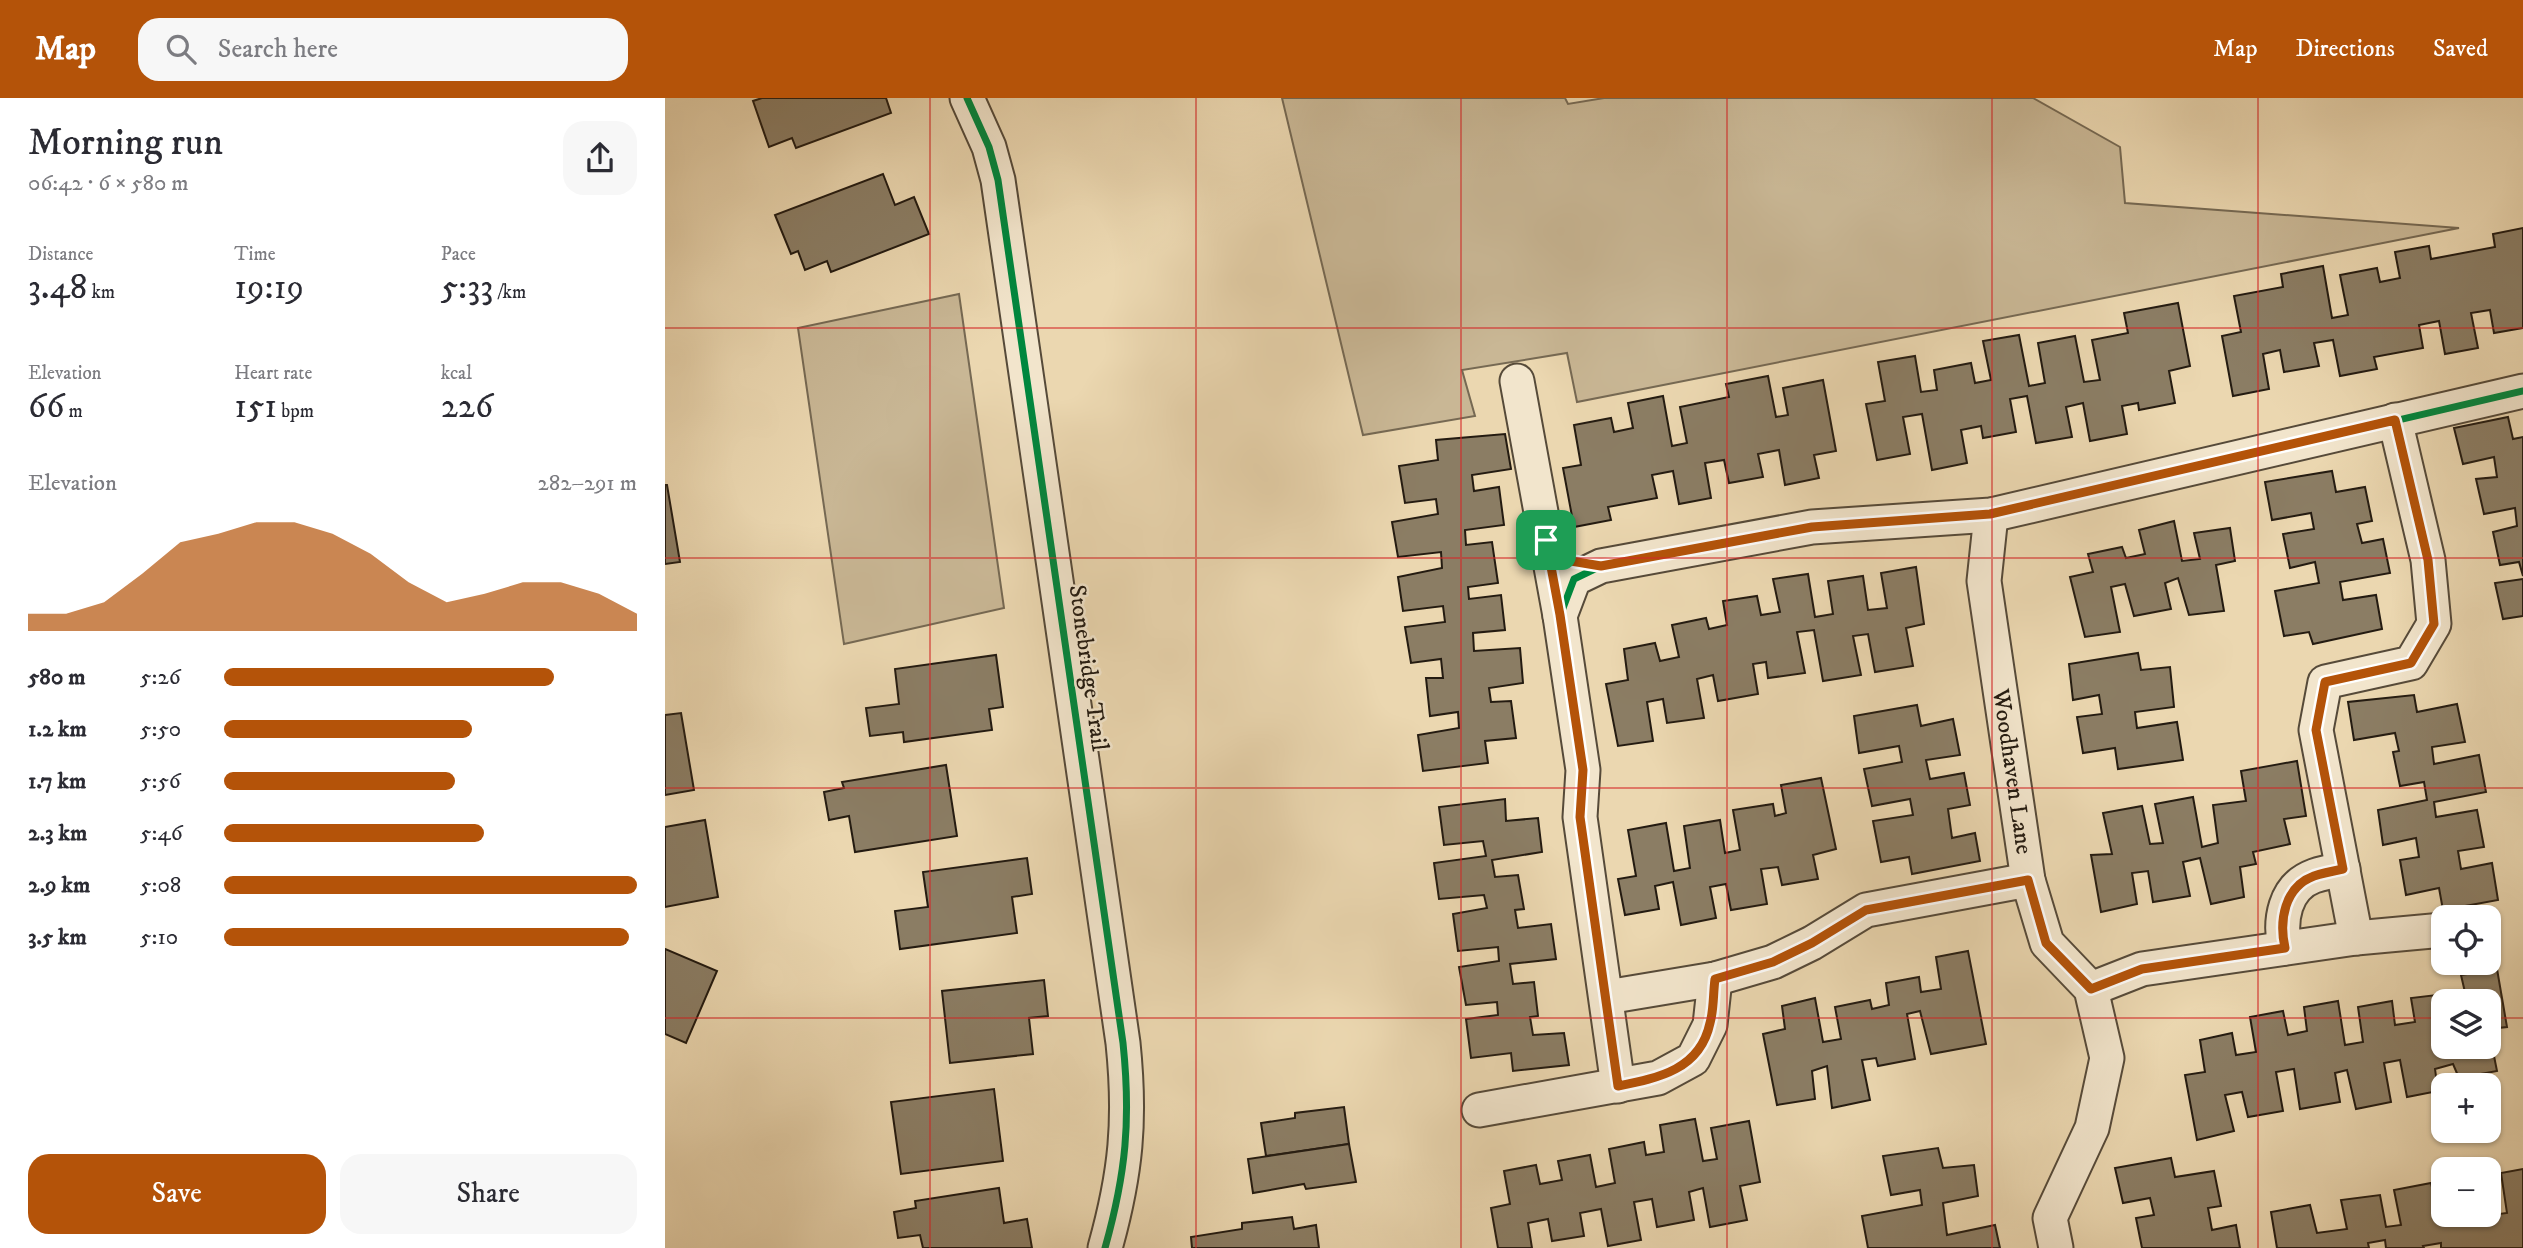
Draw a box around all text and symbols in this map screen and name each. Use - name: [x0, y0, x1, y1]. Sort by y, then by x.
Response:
- search box: [138, 18, 628, 81]
- text: Map: [35, 29, 96, 70]
- icon: search: [162, 30, 200, 68]
- text: Search here: [218, 33, 338, 66]
- text: Map: [2213, 34, 2258, 64]
- text: Directions: [2296, 34, 2395, 64]
- text: Saved: [2433, 34, 2488, 64]
- text: Morning run: [28, 119, 223, 167]
- button: share: [563, 121, 637, 195]
- text: 06:42 · 6 × 580 m: [28, 169, 189, 198]
- text: Distance: [28, 243, 93, 266]
- text: Time: [234, 243, 276, 266]
- text: Pace: [441, 243, 476, 266]
- text: 3.48: [28, 266, 87, 310]
- text: 19:19: [234, 266, 304, 310]
- text: 5:33: [441, 266, 493, 310]
- text: km: [87, 281, 115, 304]
- text: /km: [493, 281, 526, 304]
- text: Elevation: [28, 362, 102, 385]
- text: Heart rate: [234, 362, 312, 385]
- text: kcal: [441, 362, 472, 385]
- text: 66: [28, 385, 64, 429]
- text: 151: [234, 385, 277, 429]
- text: 226: [441, 385, 493, 429]
- text: m: [64, 400, 83, 423]
- text: bpm: [277, 400, 314, 423]
- text: Elevation: [28, 469, 117, 498]
- text: 282–291 m: [537, 469, 637, 498]
- pin: [1516, 510, 1576, 570]
- icon: arrive: [1527, 521, 1565, 559]
- street label: Stonebridge Trail: [1061, 583, 1115, 754]
- text: 580 m: [28, 663, 85, 692]
- text: 5:26: [140, 663, 181, 692]
- street label: Woodhaven Lane: [1985, 686, 2039, 856]
- text: 1.2 km: [28, 715, 87, 744]
- text: 5:50: [140, 715, 181, 744]
- text: 1.7 km: [28, 767, 86, 796]
- text: 5:56: [140, 767, 181, 796]
- text: 2.3 km: [28, 819, 87, 848]
- text: 5:46: [140, 819, 183, 848]
- text: 2.9 km: [28, 871, 90, 900]
- text: 5:08: [140, 871, 181, 900]
- map controls: [2431, 905, 2501, 1227]
- button: locate: [2431, 905, 2501, 975]
- text: 3.5 km: [28, 923, 87, 952]
- text: 5:10: [140, 923, 178, 952]
- button: layers: [2431, 989, 2501, 1059]
- button: +: [2431, 1073, 2501, 1143]
- button: Save: [28, 1154, 326, 1234]
- button: Share: [340, 1154, 637, 1234]
- button: −: [2431, 1157, 2501, 1227]

